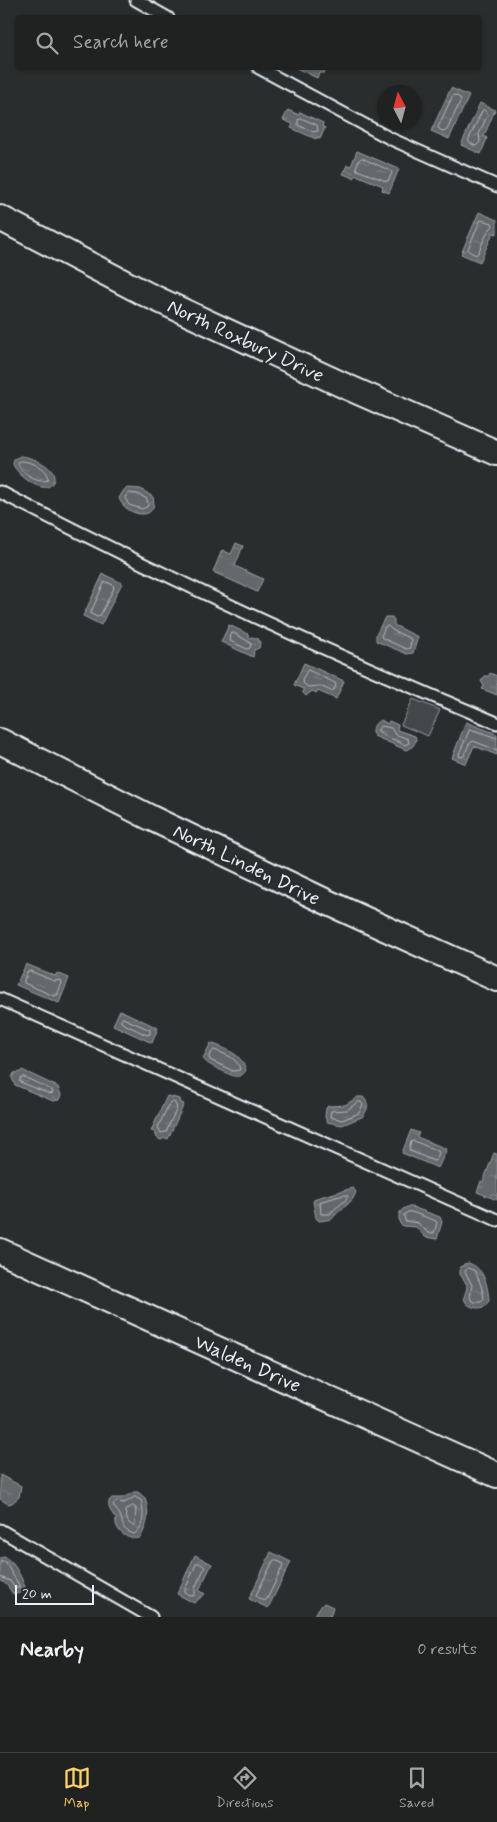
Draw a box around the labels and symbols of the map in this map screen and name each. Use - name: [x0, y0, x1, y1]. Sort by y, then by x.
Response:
- north arrow: [377, 85, 422, 130]
- street label: North Roxbury Drive: [163, 293, 328, 390]
- street label: North Linden Drive: [168, 818, 324, 913]
- street label: Walden Drive: [190, 1329, 305, 1400]
- scale bar: [15, 1582, 94, 1605]

